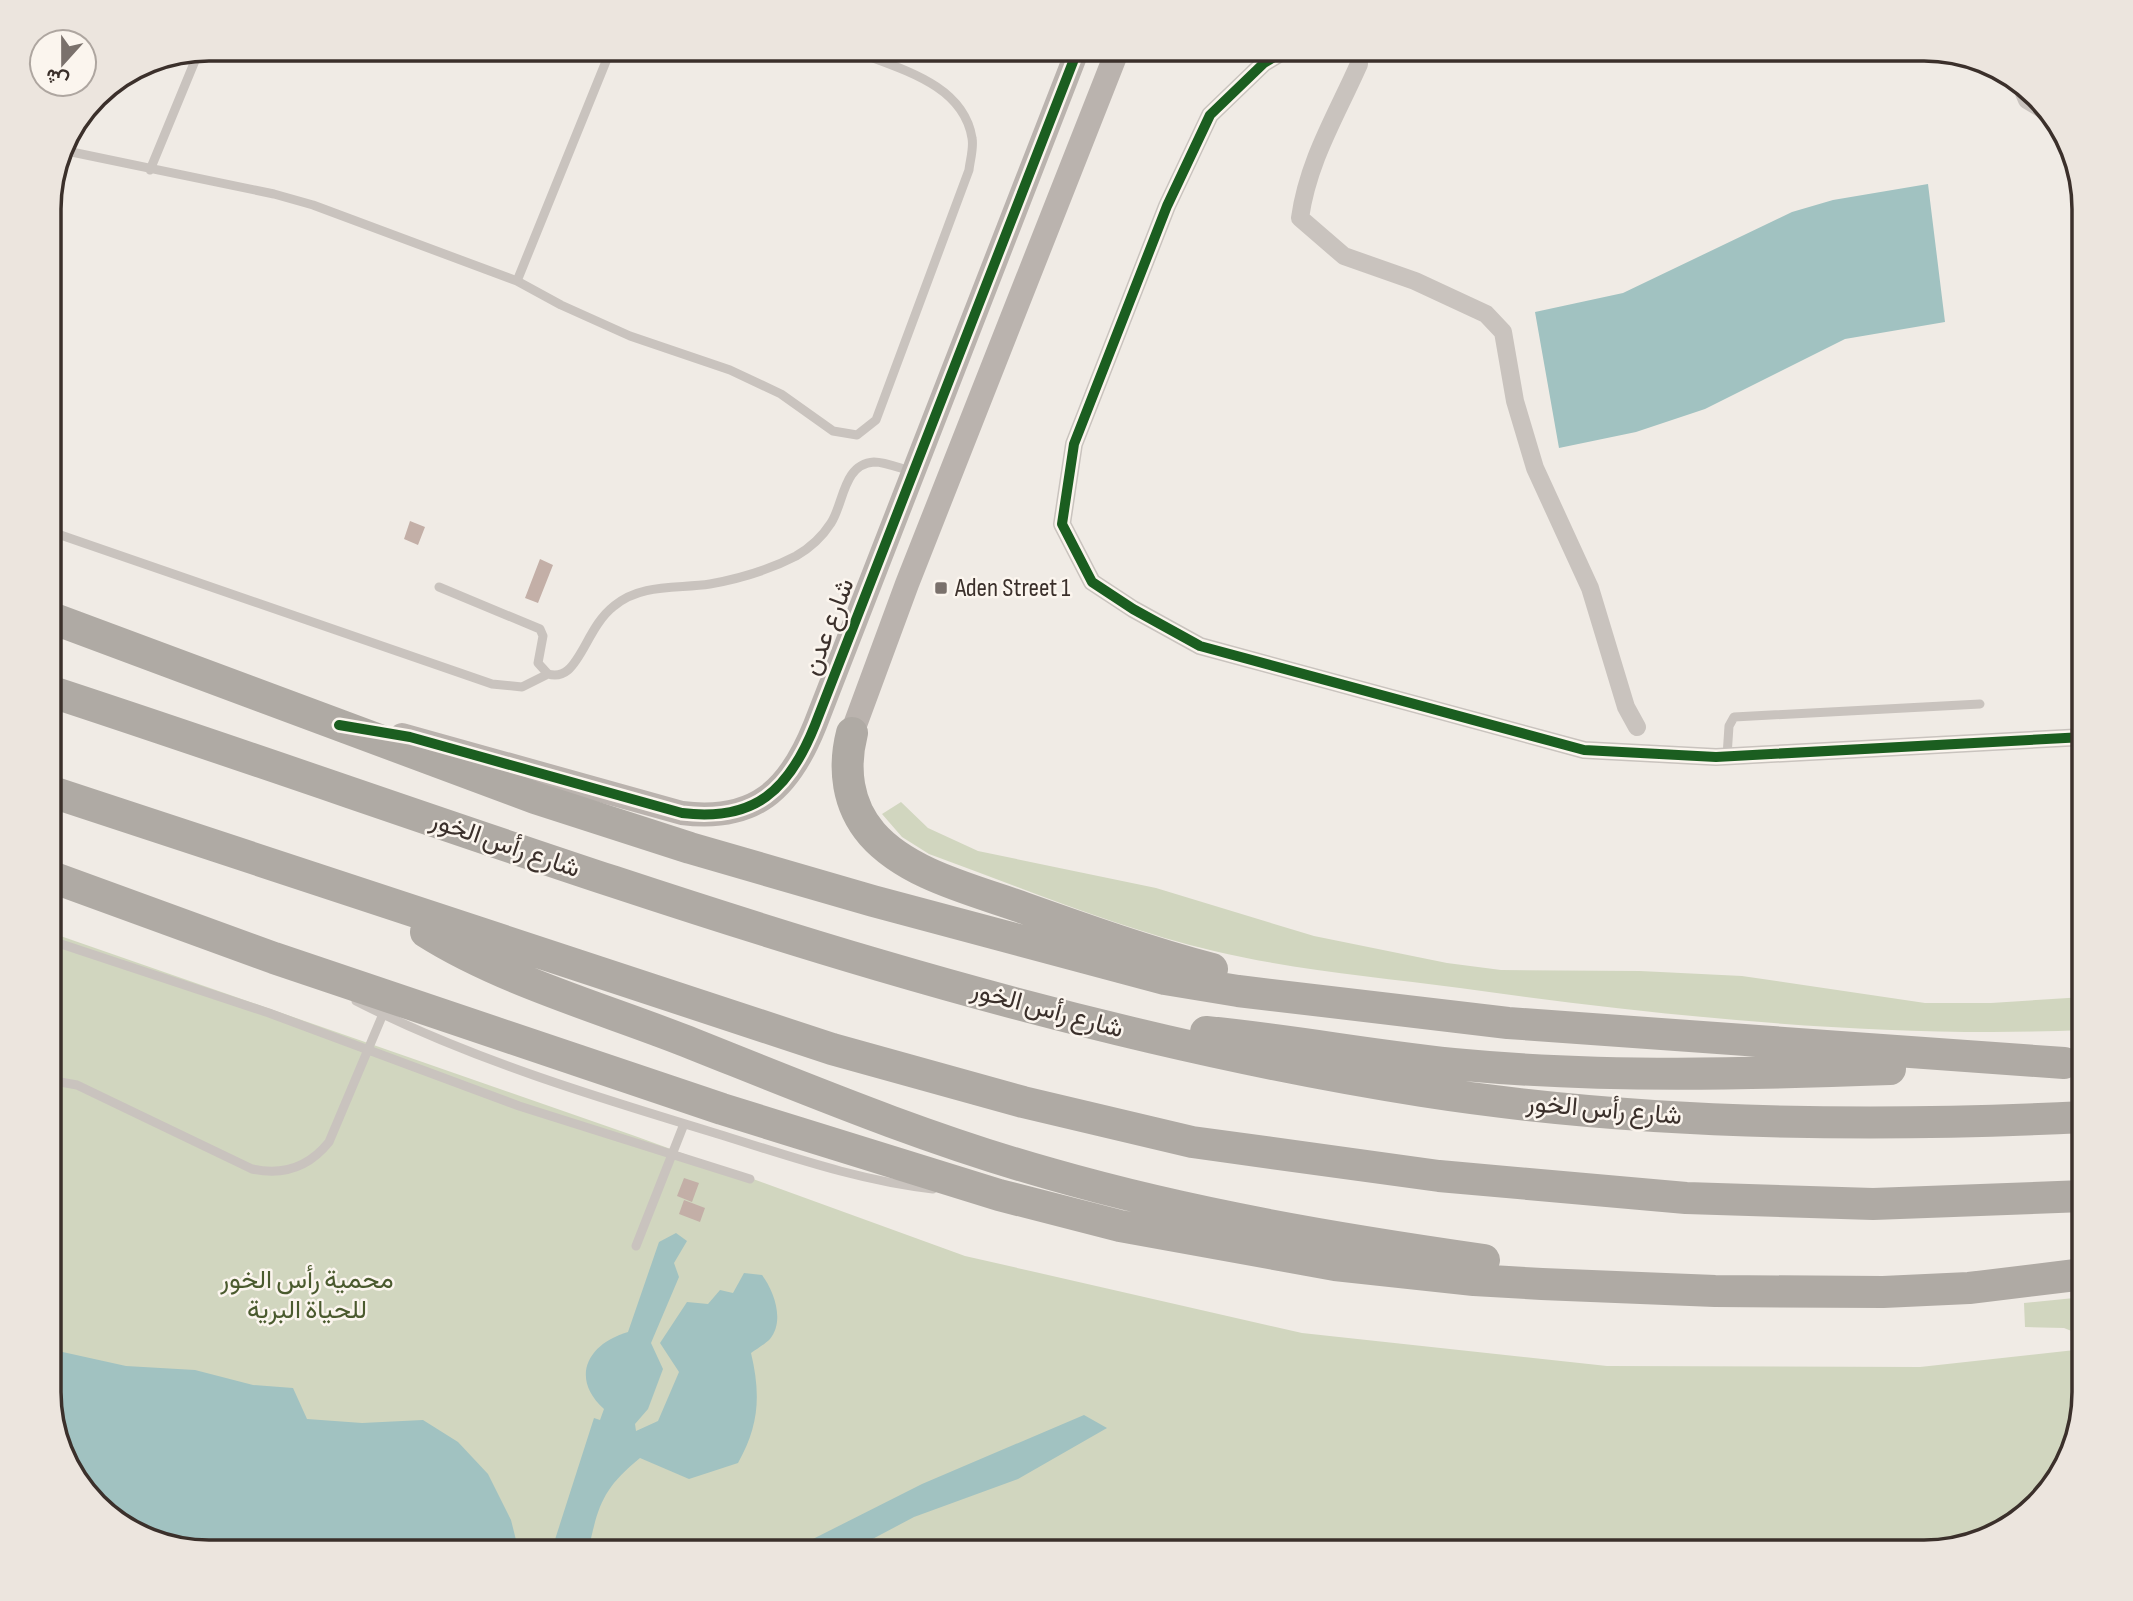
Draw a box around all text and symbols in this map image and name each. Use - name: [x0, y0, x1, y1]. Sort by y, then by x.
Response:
- north arrow: [28, 28, 98, 98]
- text: ش: [43, 63, 72, 92]
- place label: Aden Street 1: [954, 573, 1070, 604]
- street label: شارع عدن: [796, 574, 863, 680]
- marker: Aden Street 1: [933, 580, 949, 596]
- street label: شارع رأس الخور: [425, 804, 584, 886]
- street label: شارع رأس الخور: [966, 974, 1127, 1046]
- street label: شارع رأس الخور: [1524, 1087, 1683, 1133]
- park label: محمية رأس الخور للحياة البرية: [219, 1264, 394, 1326]

